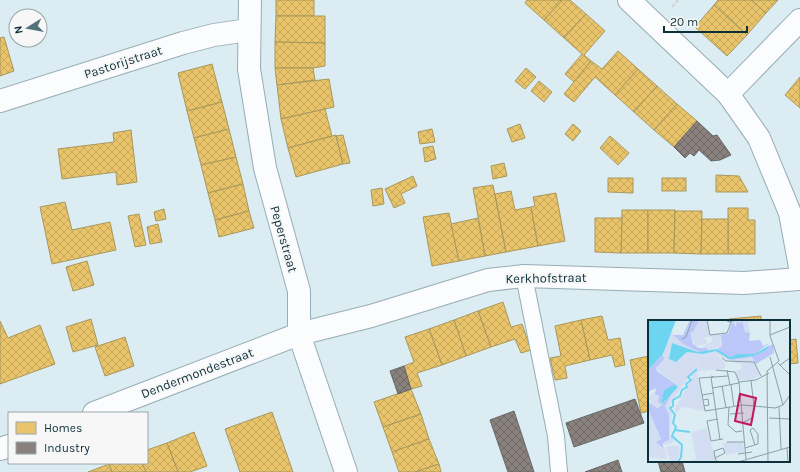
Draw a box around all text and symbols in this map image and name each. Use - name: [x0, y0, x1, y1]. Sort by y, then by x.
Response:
- north arrow: [8, 8, 48, 48]
- scale bar: [664, 8, 747, 34]
- text: 20 m: [670, 15, 698, 29]
- text: N: [12, 25, 26, 35]
- street label: Pastorijstraat: [82, 42, 164, 82]
- street label: Peperstraat: [267, 204, 301, 274]
- street label: Kerkhofstraat: [505, 270, 587, 286]
- inset map: [648, 320, 790, 462]
- street label: Dendermondestraat: [139, 345, 255, 401]
- legend: [8, 412, 148, 464]
- text: Homes: [44, 421, 82, 435]
- text: Industry: [44, 441, 90, 455]

